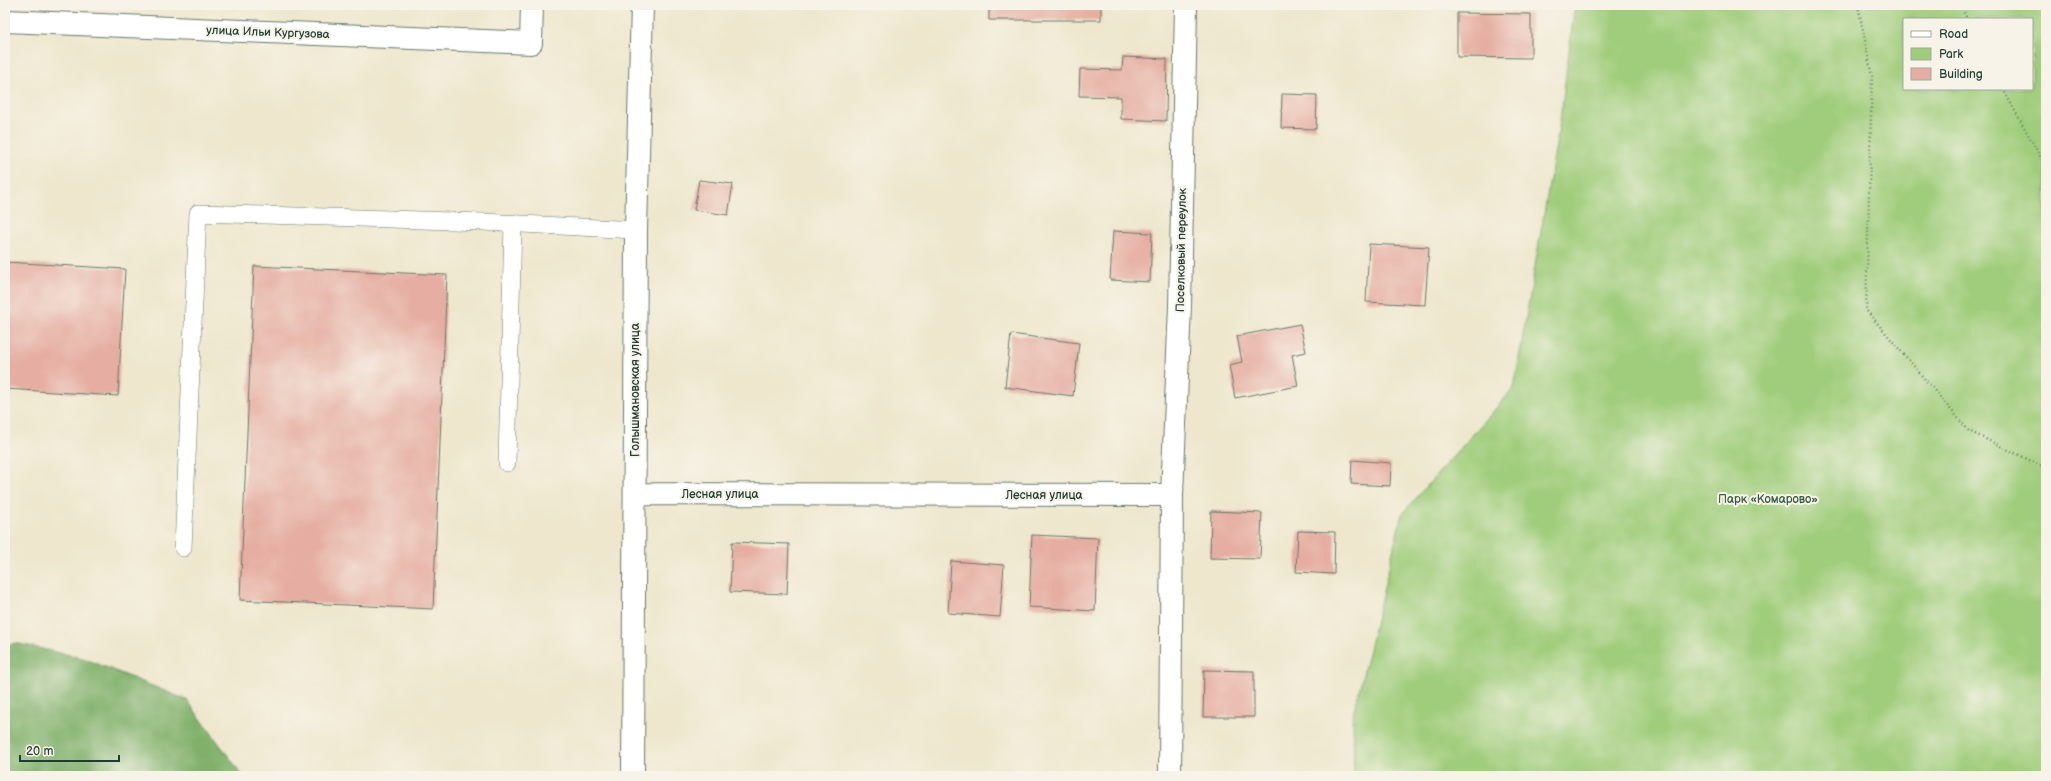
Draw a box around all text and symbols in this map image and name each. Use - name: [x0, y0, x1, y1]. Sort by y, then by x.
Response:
- legend: [1903, 18, 2033, 90]
- street label: улица Ильи Кургузова: [206, 23, 330, 42]
- text: Road: [1939, 27, 1968, 42]
- text: Park: [1939, 47, 1963, 62]
- text: Building: [1939, 67, 1983, 82]
- street label: Поселковый переулок: [1173, 187, 1190, 312]
- street label: Голышмановская улица: [628, 323, 643, 457]
- street label: Лесная улица: [680, 487, 759, 502]
- street label: Лесная улица: [1004, 488, 1083, 503]
- park label: Парк «Комарово»: [1718, 492, 1818, 507]
- scale bar: [20, 737, 119, 763]
- text: 20 m: [26, 744, 53, 759]

